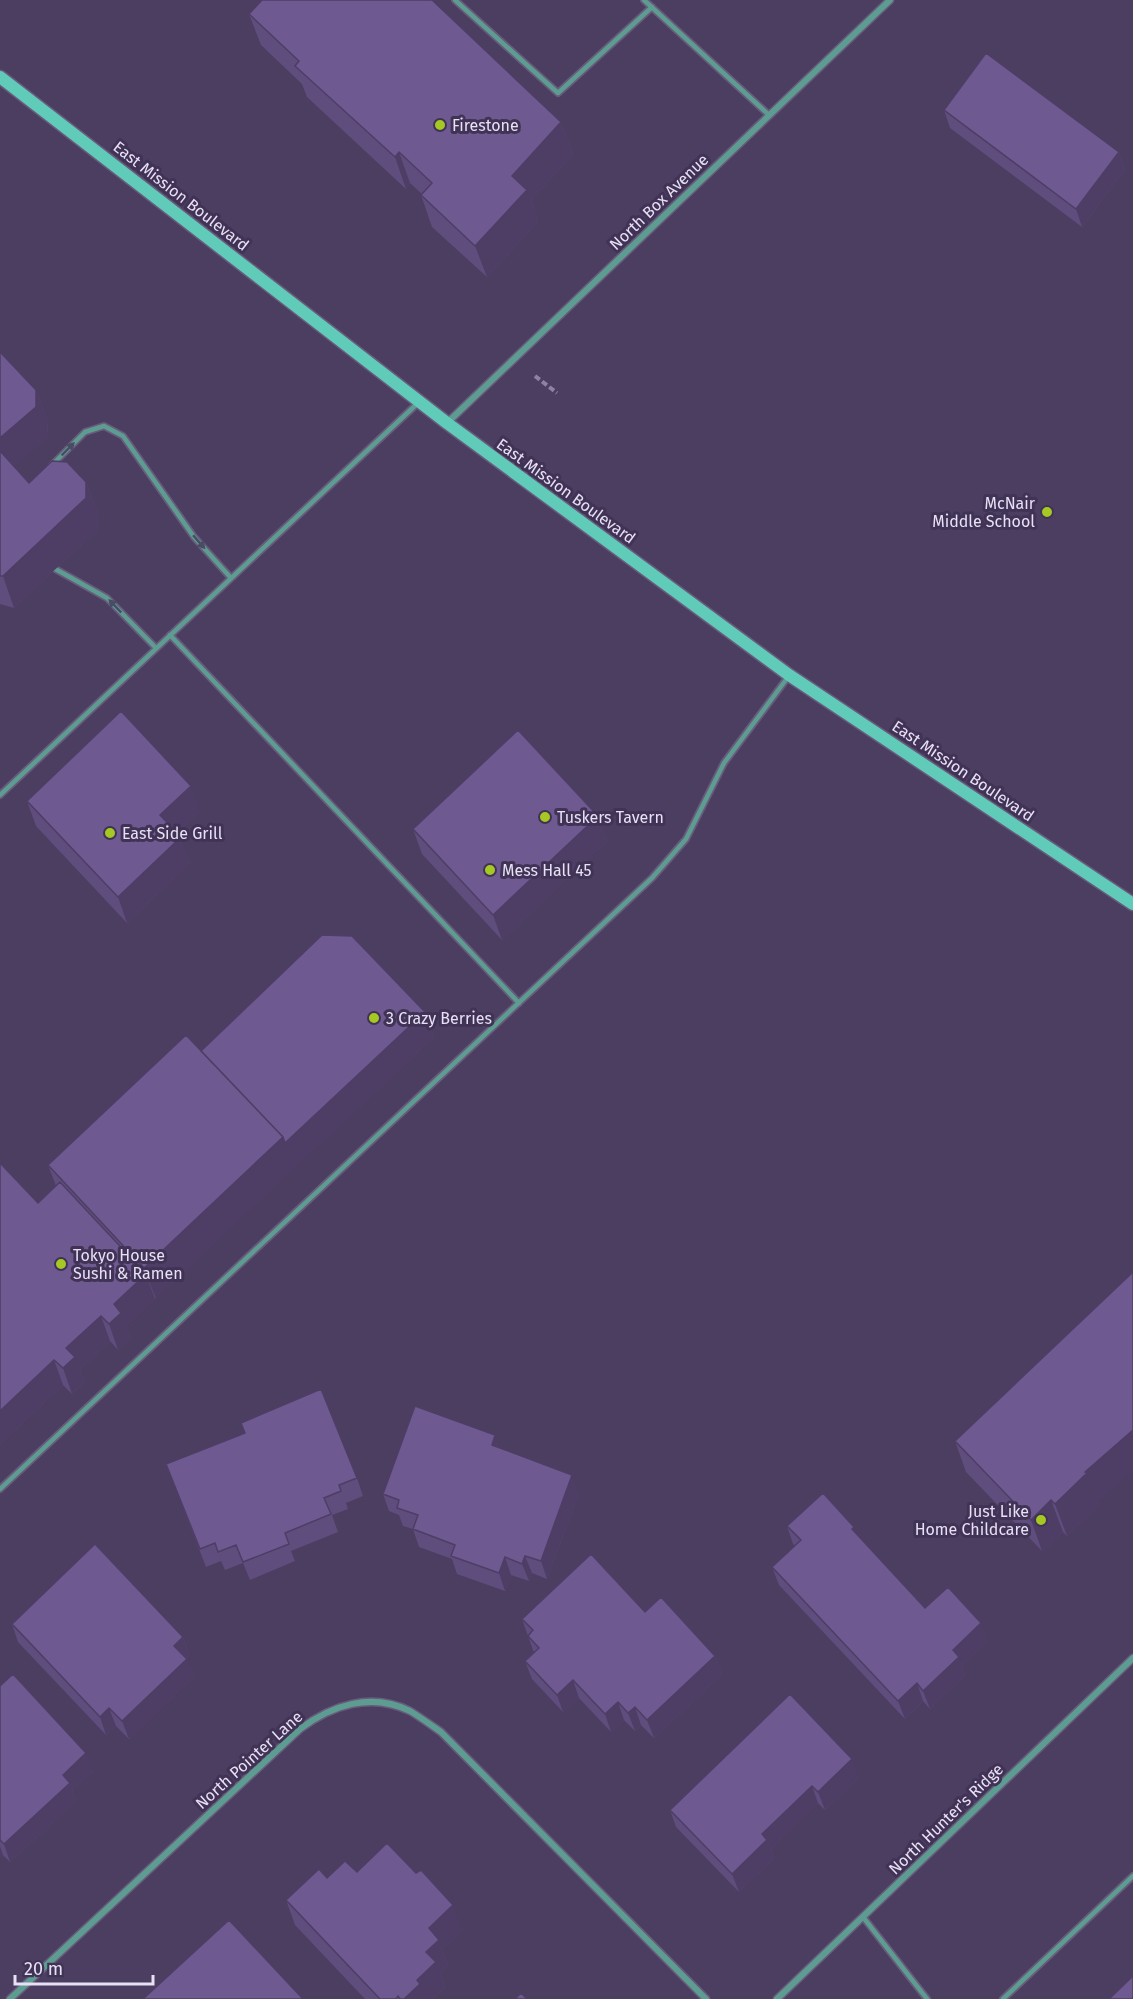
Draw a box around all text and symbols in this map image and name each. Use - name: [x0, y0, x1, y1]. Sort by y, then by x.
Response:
- place label: Firestone: [452, 116, 519, 135]
- marker: Firestone: [433, 118, 447, 132]
- street label: East Mission Boulevard: [109, 137, 253, 255]
- street label: North Box Avenue: [606, 150, 712, 254]
- street label: East Mission Boulevard: [493, 434, 639, 548]
- one-way arrow: [61, 442, 75, 456]
- place label: McNair Middle School: [932, 494, 1036, 531]
- marker: McNair Middle School: [1040, 505, 1054, 519]
- one-way arrow: [192, 534, 205, 549]
- one-way arrow: [108, 599, 122, 614]
- street label: East Mission Boulevard: [889, 716, 1037, 826]
- place label: Tuskers Tavern: [557, 808, 664, 827]
- marker: Tuskers Tavern: [538, 810, 552, 824]
- place label: East Side Grill: [122, 824, 223, 843]
- marker: East Side Grill: [103, 826, 117, 840]
- place label: Mess Hall 45: [502, 861, 592, 880]
- marker: Mess Hall 45: [483, 863, 497, 877]
- place label: 3 Crazy Berries: [386, 1009, 492, 1028]
- marker: 3 Crazy Berries: [367, 1011, 381, 1025]
- place label: Tokyo House Sushi & Ramen: [73, 1246, 183, 1283]
- marker: Tokyo House Sushi & Ramen: [54, 1257, 68, 1271]
- place label: Just Like Home Childcare: [915, 1502, 1029, 1539]
- marker: Just Like Home Childcare: [1034, 1513, 1048, 1527]
- street label: North Pointer Lane: [192, 1707, 306, 1813]
- street label: North Hunter's Ridge: [885, 1760, 1007, 1878]
- scale bar: [15, 1948, 153, 1986]
- text: 20 m: [24, 1958, 63, 1980]

